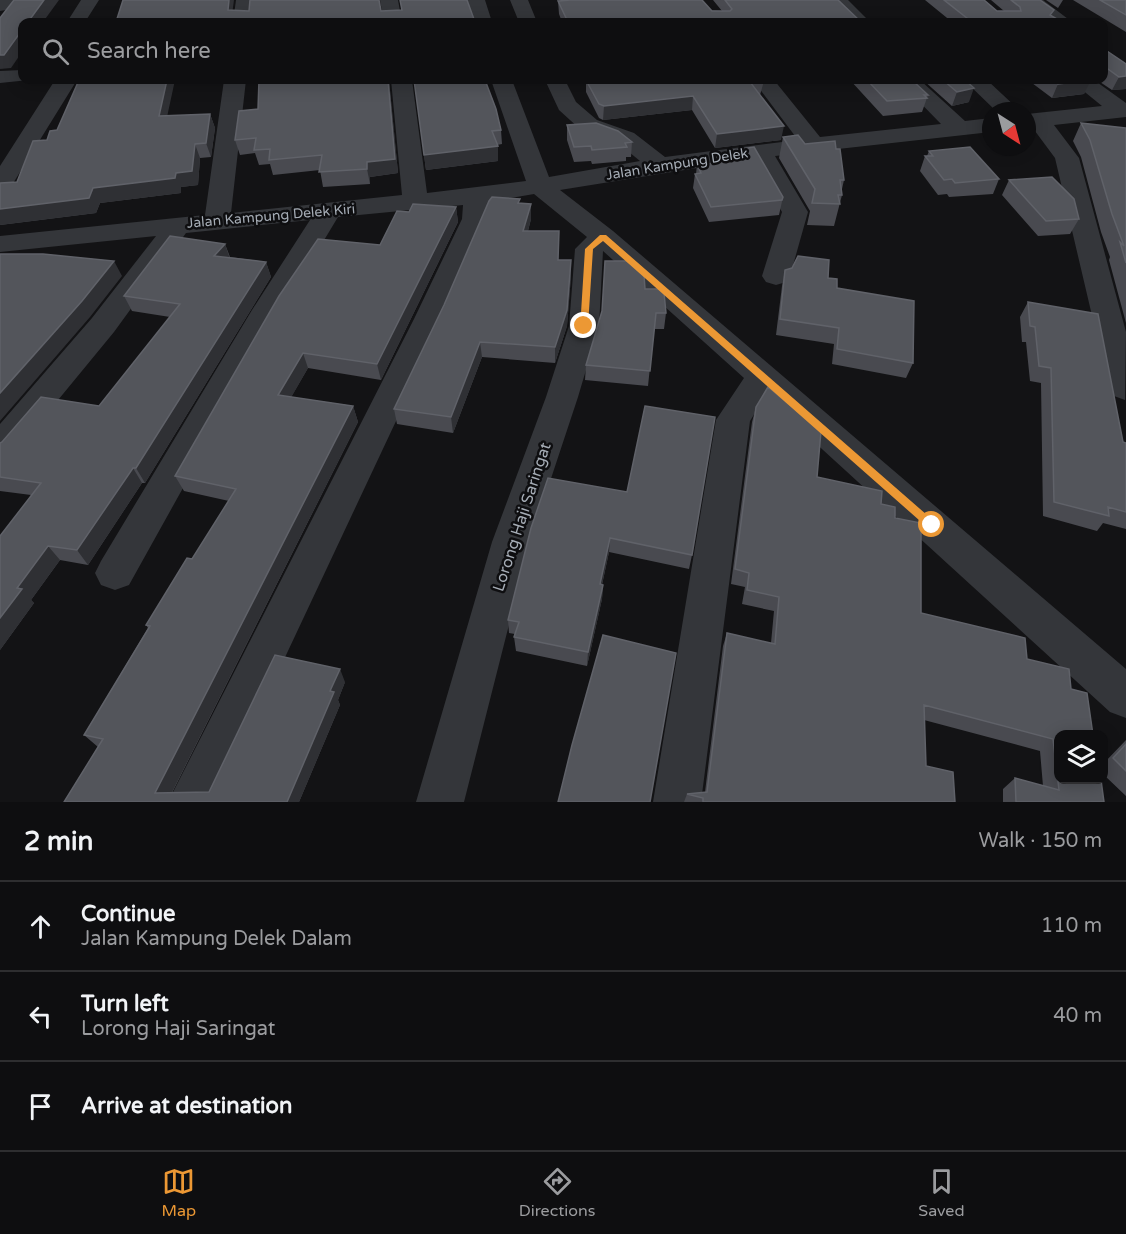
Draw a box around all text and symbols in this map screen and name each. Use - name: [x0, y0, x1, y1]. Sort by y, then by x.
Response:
- search box: [18, 18, 1108, 84]
- icon: search: [39, 35, 72, 68]
- text: Search here: [87, 38, 211, 64]
- north arrow: [982, 102, 1036, 156]
- street label: Jalan Kampung Delek: [605, 144, 750, 184]
- street label: Jalan Kampung Delek Kiri: [186, 200, 356, 232]
- route end: [570, 312, 596, 338]
- street label: Lorong Haji Saringat: [488, 440, 556, 594]
- route start: [918, 511, 944, 537]
- map controls: [1054, 730, 1108, 784]
- button: layers: [1054, 730, 1108, 784]
- text: 2 min: [24, 826, 93, 857]
- text: Walk · 150 m: [979, 829, 1102, 853]
- text: Continue: [81, 901, 176, 927]
- icon: ahead: [24, 910, 57, 943]
- text: 110 m: [1041, 914, 1102, 938]
- text: Jalan Kampung Delek Dalam: [81, 927, 352, 951]
- text: Turn left: [81, 991, 169, 1017]
- icon: left: [24, 1000, 57, 1033]
- text: 40 m: [1053, 1004, 1102, 1028]
- text: Lorong Haji Saringat: [81, 1017, 275, 1041]
- icon: arrive: [24, 1090, 57, 1123]
- text: Arrive at destination: [81, 1093, 292, 1119]
- tab: Map: [161, 1165, 196, 1221]
- tab: Directions: [519, 1165, 595, 1221]
- tab: Saved: [918, 1165, 965, 1221]

